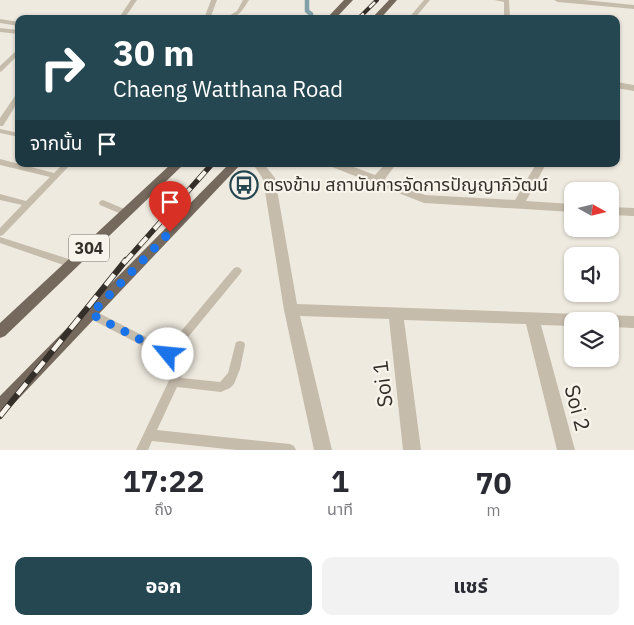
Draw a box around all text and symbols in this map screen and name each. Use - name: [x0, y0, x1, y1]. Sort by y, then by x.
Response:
- text: 30 m: [113, 30, 195, 76]
- icon: right: [30, 35, 95, 100]
- text: Chaeng Watthana Road: [113, 74, 343, 103]
- icon: arrive: [93, 130, 121, 158]
- text: จากนั้น: [30, 131, 83, 155]
- bus stop icon: ตรงข้าม สถาบันการจัดการปัญญาภิวัฒน์: [229, 170, 259, 200]
- place label: ตรงข้าม สถาบันการจัดการปัญญาภิวัฒน์: [263, 173, 548, 196]
- pin: [149, 181, 191, 232]
- north arrow: [564, 182, 619, 238]
- map controls: [564, 182, 619, 367]
- icon: arrive: [156, 188, 184, 216]
- road number: 304: [69, 234, 109, 262]
- button: sound: [564, 247, 619, 302]
- button: layers: [564, 312, 619, 367]
- position arrow: [141, 327, 193, 379]
- street label: Soi 1: [365, 359, 399, 409]
- street label: Soi 2: [558, 382, 598, 434]
- text: 17:22: [123, 461, 204, 500]
- text: 1: [331, 461, 349, 500]
- text: 70: [475, 463, 511, 502]
- text: ถึง: [154, 499, 173, 519]
- text: นาที: [327, 499, 353, 519]
- text: m: [486, 500, 500, 520]
- button: ออก: [15, 557, 312, 615]
- button: แชร์: [322, 557, 619, 615]

